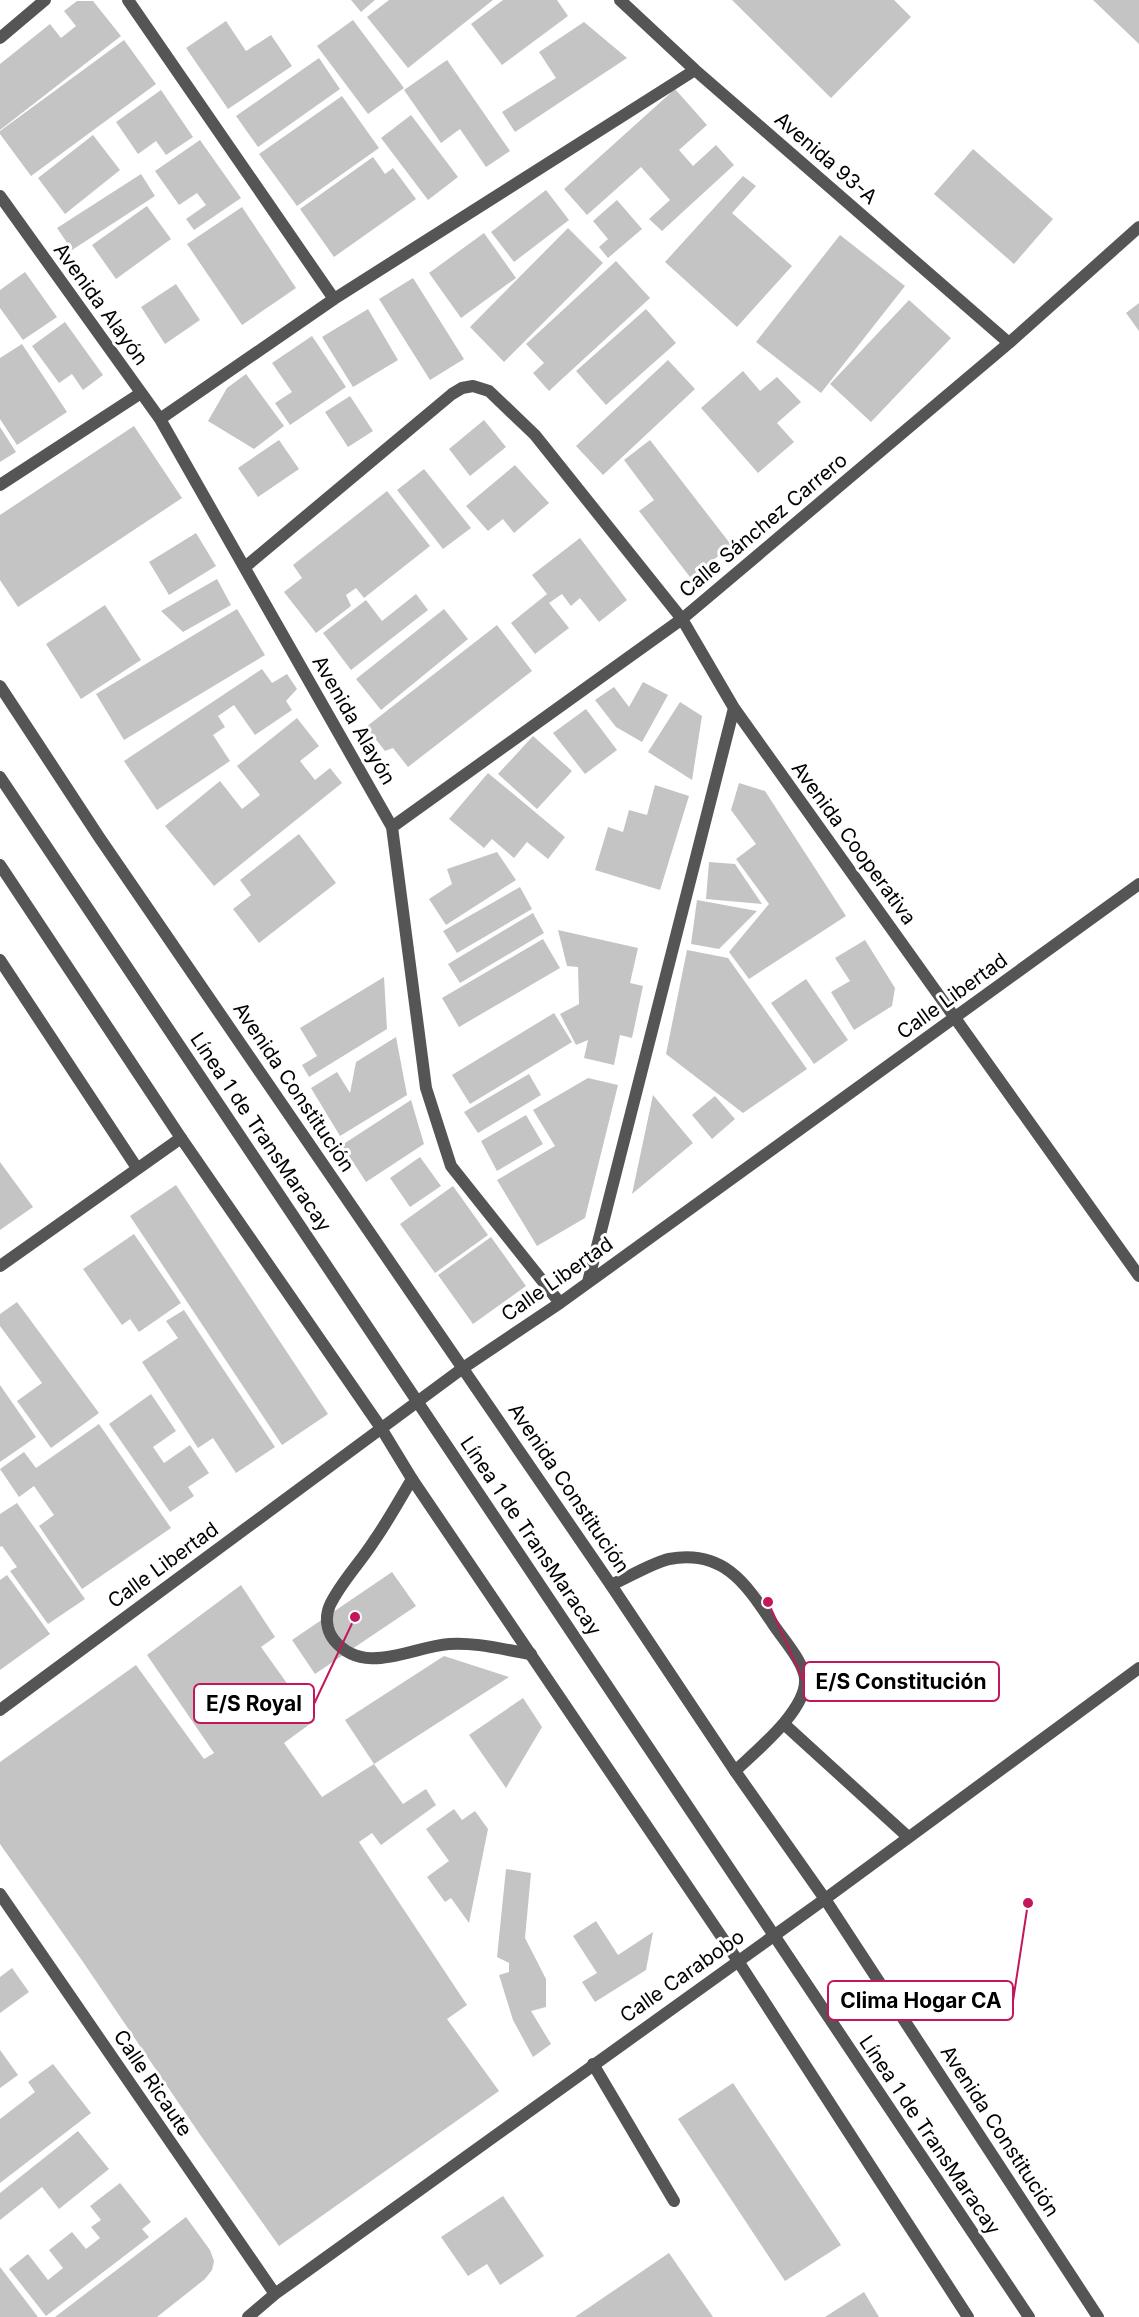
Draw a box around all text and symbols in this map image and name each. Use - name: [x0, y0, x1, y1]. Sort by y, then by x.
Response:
- street label: Avenida 93-A: [770, 107, 882, 209]
- street label: Avenida Alayón: [49, 238, 153, 370]
- street label: Calle Sánchez Carrero: [674, 448, 852, 602]
- street label: Avenida Alayón: [307, 651, 401, 789]
- street label: Avenida Cooperativa: [787, 757, 921, 929]
- street label: Calle Libertad: [892, 948, 1012, 1044]
- street label: Avenida Constitución: [228, 998, 360, 1176]
- street label: Línea 1 de TransMaracay: [185, 1028, 337, 1236]
- street label: Calle Libertad: [497, 1232, 617, 1326]
- street label: Avenida Constitución: [503, 1399, 635, 1577]
- street label: Línea 1 de TransMaracay: [455, 1432, 607, 1640]
- street label: Calle Libertad: [103, 1517, 223, 1613]
- callout: E/S Constitución: [804, 1662, 999, 1701]
- text: E/S Constitución: [815, 1669, 987, 1694]
- callout: E/S Royal: [194, 1684, 314, 1723]
- text: E/S Royal: [206, 1691, 302, 1716]
- street label: Calle Carabobo: [615, 1924, 749, 2028]
- callout: Clima Hogar CA: [828, 1981, 1013, 2020]
- text: Clima Hogar CA: [840, 1988, 1002, 2013]
- street label: Calle Ricaute: [109, 2025, 197, 2141]
- street label: Línea 1 de TransMaracay: [854, 2031, 1006, 2239]
- street label: Avenida Constitución: [936, 2041, 1064, 2221]

